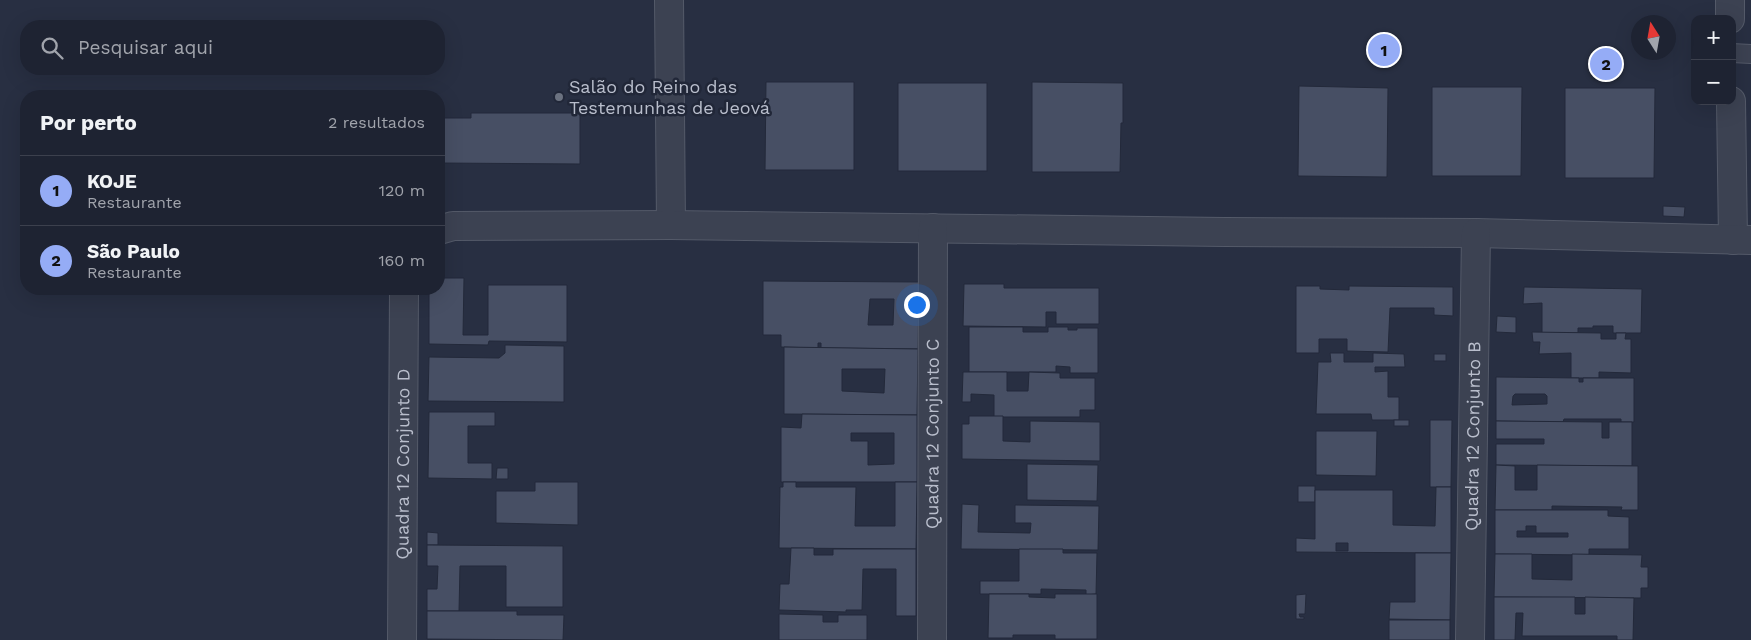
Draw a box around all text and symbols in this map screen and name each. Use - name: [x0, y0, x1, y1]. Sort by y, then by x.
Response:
- north arrow: [1631, 15, 1676, 60]
- map controls: [1691, 15, 1736, 105]
- button: +: [1691, 15, 1736, 60]
- search box: [20, 20, 445, 75]
- pin: 1: [1368, 31, 1400, 69]
- icon: search: [38, 34, 66, 62]
- text: Pesquisar aqui: [78, 36, 213, 59]
- pin: 2: [1590, 45, 1622, 83]
- button: −: [1691, 60, 1736, 105]
- place label: Salão do Reino das Testemunhas de Jeová: [569, 76, 770, 118]
- marker: Salão do Reino das Testemunhas de Jeová: [553, 91, 565, 103]
- text: Por perto: [40, 110, 137, 135]
- text: 2 resultados: [328, 113, 425, 132]
- text: KOJE: [87, 170, 137, 193]
- text: 1: [53, 181, 59, 200]
- text: 120 m: [379, 181, 425, 200]
- text: Restaurante: [87, 193, 182, 212]
- text: São Paulo: [87, 240, 180, 263]
- text: 2: [51, 251, 61, 270]
- text: 160 m: [378, 251, 425, 270]
- text: Restaurante: [87, 263, 182, 282]
- your location: [904, 292, 930, 318]
- street label: Quadra 12 Conjunto C: [921, 339, 943, 529]
- street label: Quadra 12 Conjunto B: [1461, 341, 1484, 531]
- street label: Quadra 12 Conjunto D: [391, 368, 414, 560]

